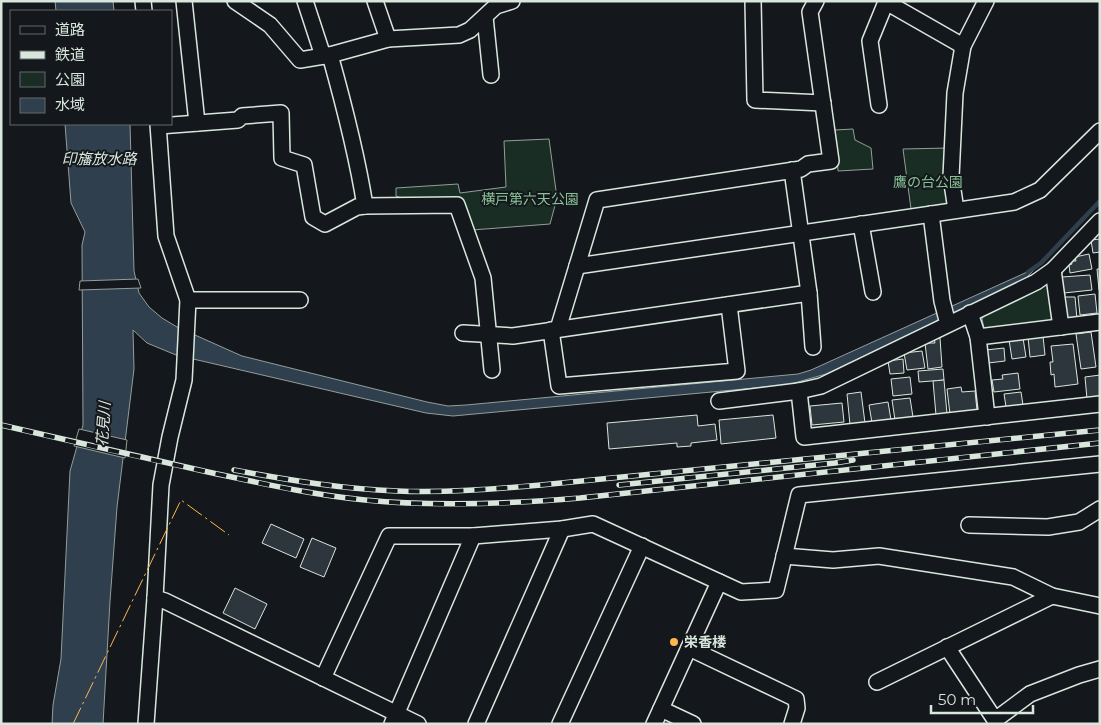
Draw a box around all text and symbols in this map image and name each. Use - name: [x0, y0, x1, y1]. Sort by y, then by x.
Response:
- legend: [10, 10, 172, 125]
- text: 道路: [55, 20, 85, 39]
- text: 鉄道: [55, 45, 85, 64]
- text: 公園: [55, 70, 85, 89]
- text: 水域: [55, 95, 85, 114]
- water label: 印旛放水路: [61, 149, 138, 168]
- park label: 鷹の台公園: [893, 173, 963, 191]
- park label: 横戸第六天公園: [481, 190, 579, 208]
- water label: 花見川: [92, 399, 114, 447]
- place label: 栄香楼: [684, 633, 727, 651]
- marker: 栄香楼: [668, 636, 680, 648]
- scale bar: [931, 682, 1034, 714]
- text: 50 m: [938, 690, 976, 709]

